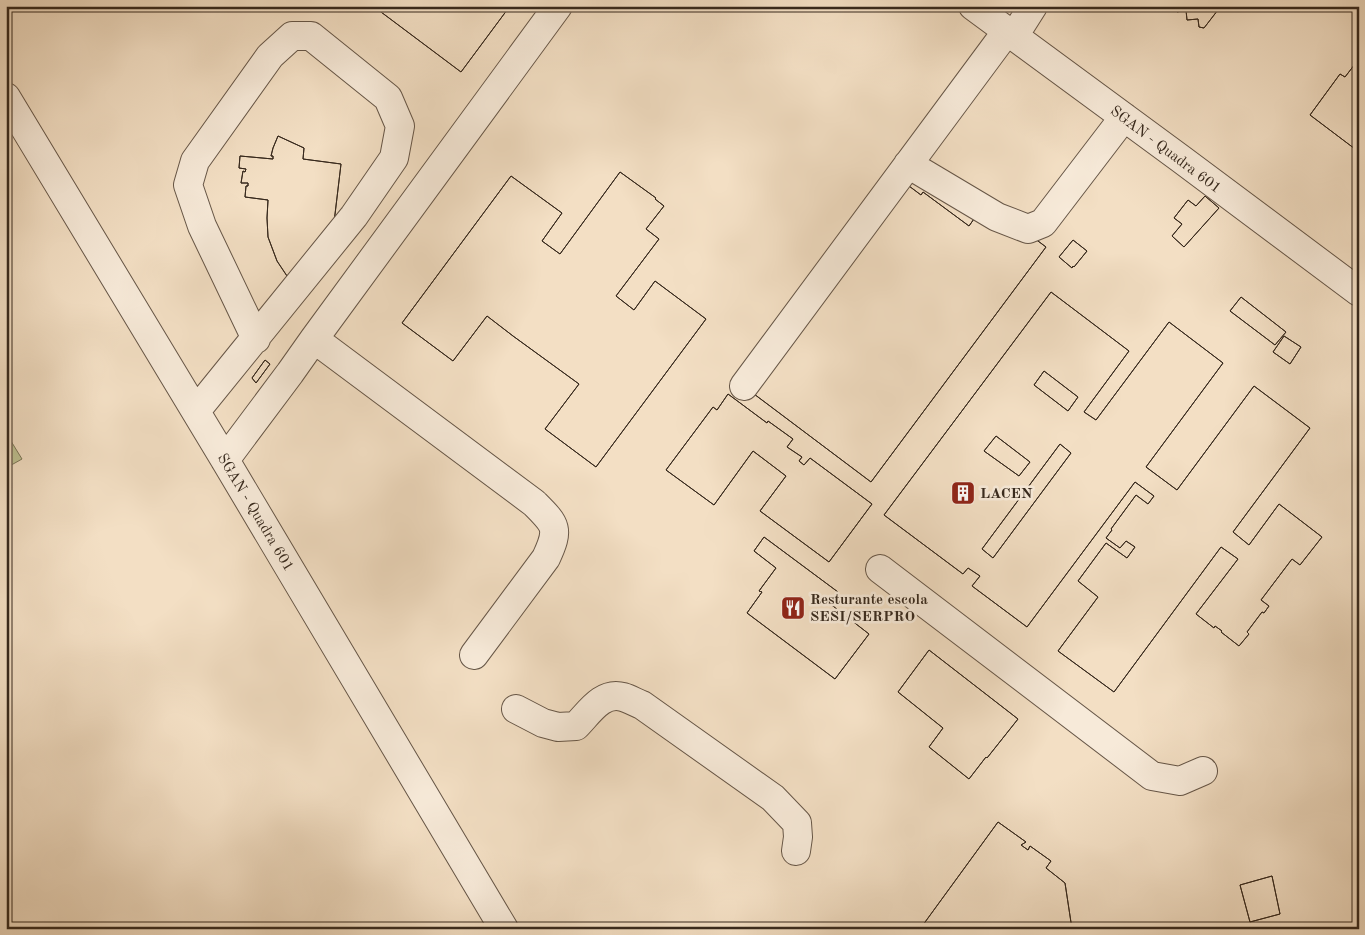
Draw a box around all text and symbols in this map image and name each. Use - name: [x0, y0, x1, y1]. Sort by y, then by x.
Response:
- street label: SGAN - Quadra 601: [1107, 104, 1223, 197]
- street label: SGAN - Quadra 601: [214, 451, 296, 574]
- building icon: LACEN: [950, 480, 976, 506]
- place label: LACEN: [980, 487, 1033, 502]
- place label: Resturante escola SESI/SERPRO: [810, 593, 928, 625]
- restaurant icon: Resturante escola SESI/SERPRO: [780, 595, 806, 621]

